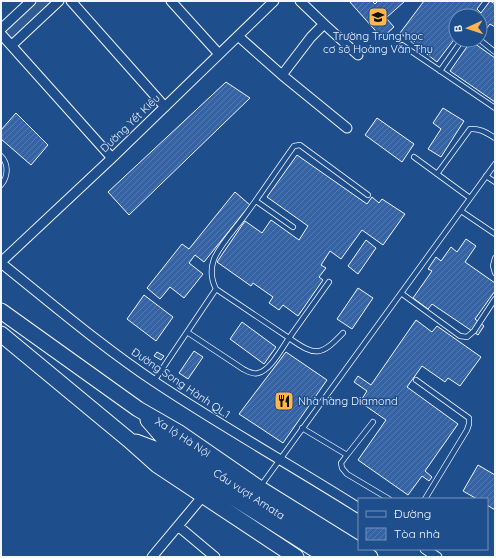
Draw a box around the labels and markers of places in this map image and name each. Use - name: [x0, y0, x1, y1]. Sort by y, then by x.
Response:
- school or university icon: Trường Trung học cơ sở Hoàng Văn Thụ: [367, 6, 389, 28]
- place label: Trường Trung học cơ sở Hoàng Văn Thụ: [323, 29, 433, 56]
- restaurant icon: Nhà hàng Diamond: [273, 390, 295, 412]
- place label: Nhà hàng Diamond: [298, 394, 398, 408]

